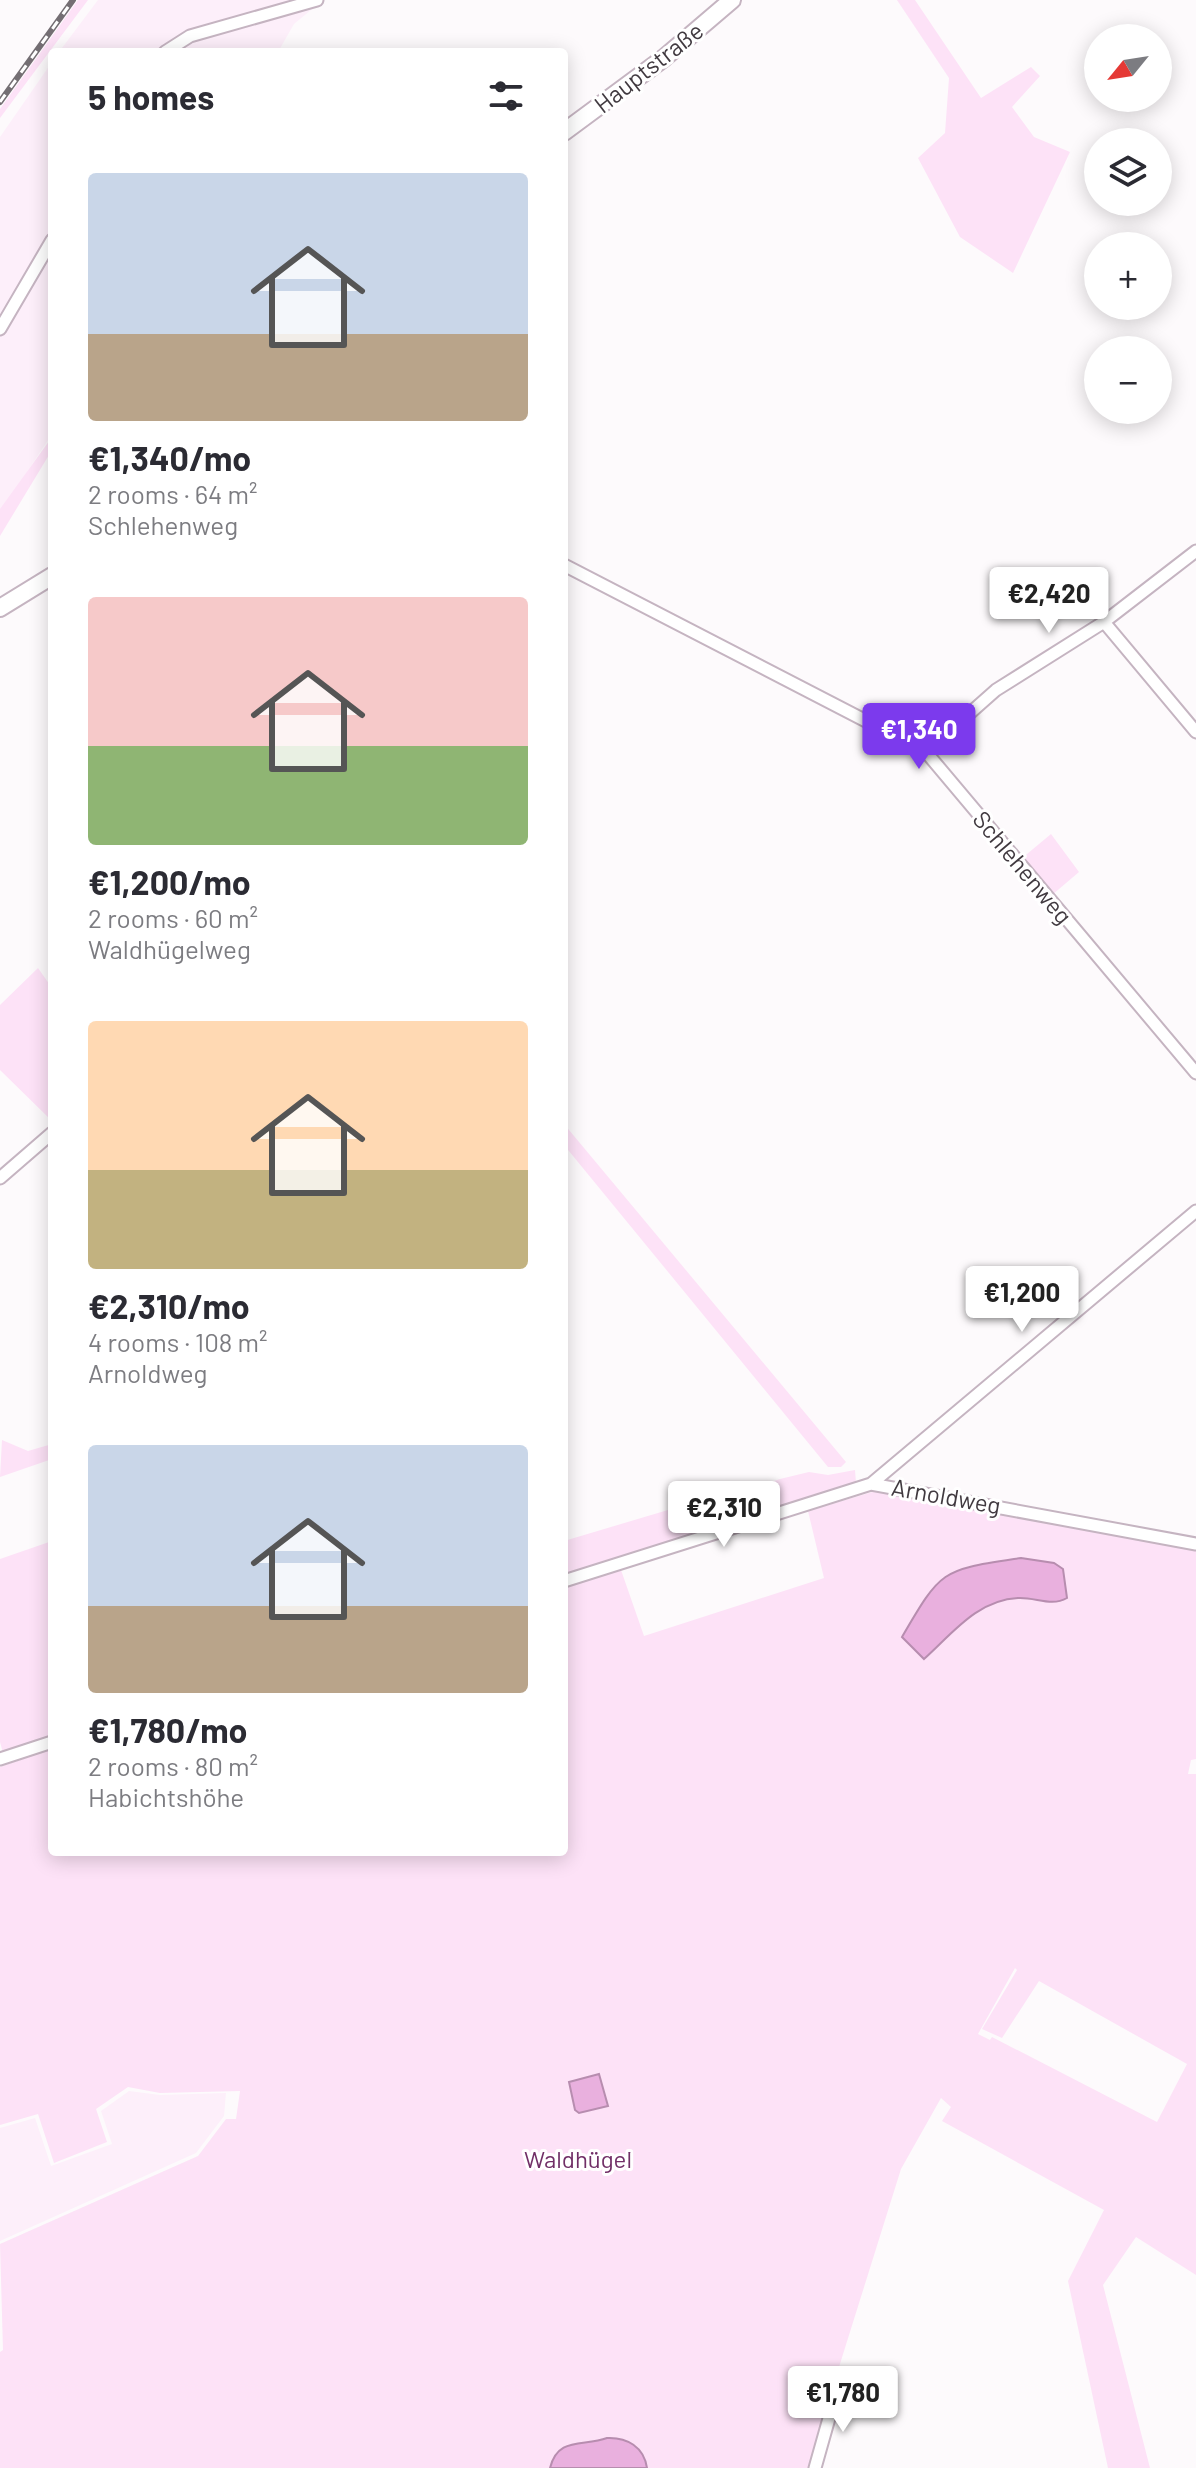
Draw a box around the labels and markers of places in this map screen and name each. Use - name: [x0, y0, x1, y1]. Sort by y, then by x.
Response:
- pin: €2,420: [984, 567, 1114, 635]
- pin: €1,340: [854, 703, 984, 771]
- pin: €1,200: [957, 1266, 1087, 1334]
- pin: €2,310: [659, 1481, 789, 1549]
- pin: €1,780: [778, 2366, 908, 2434]

